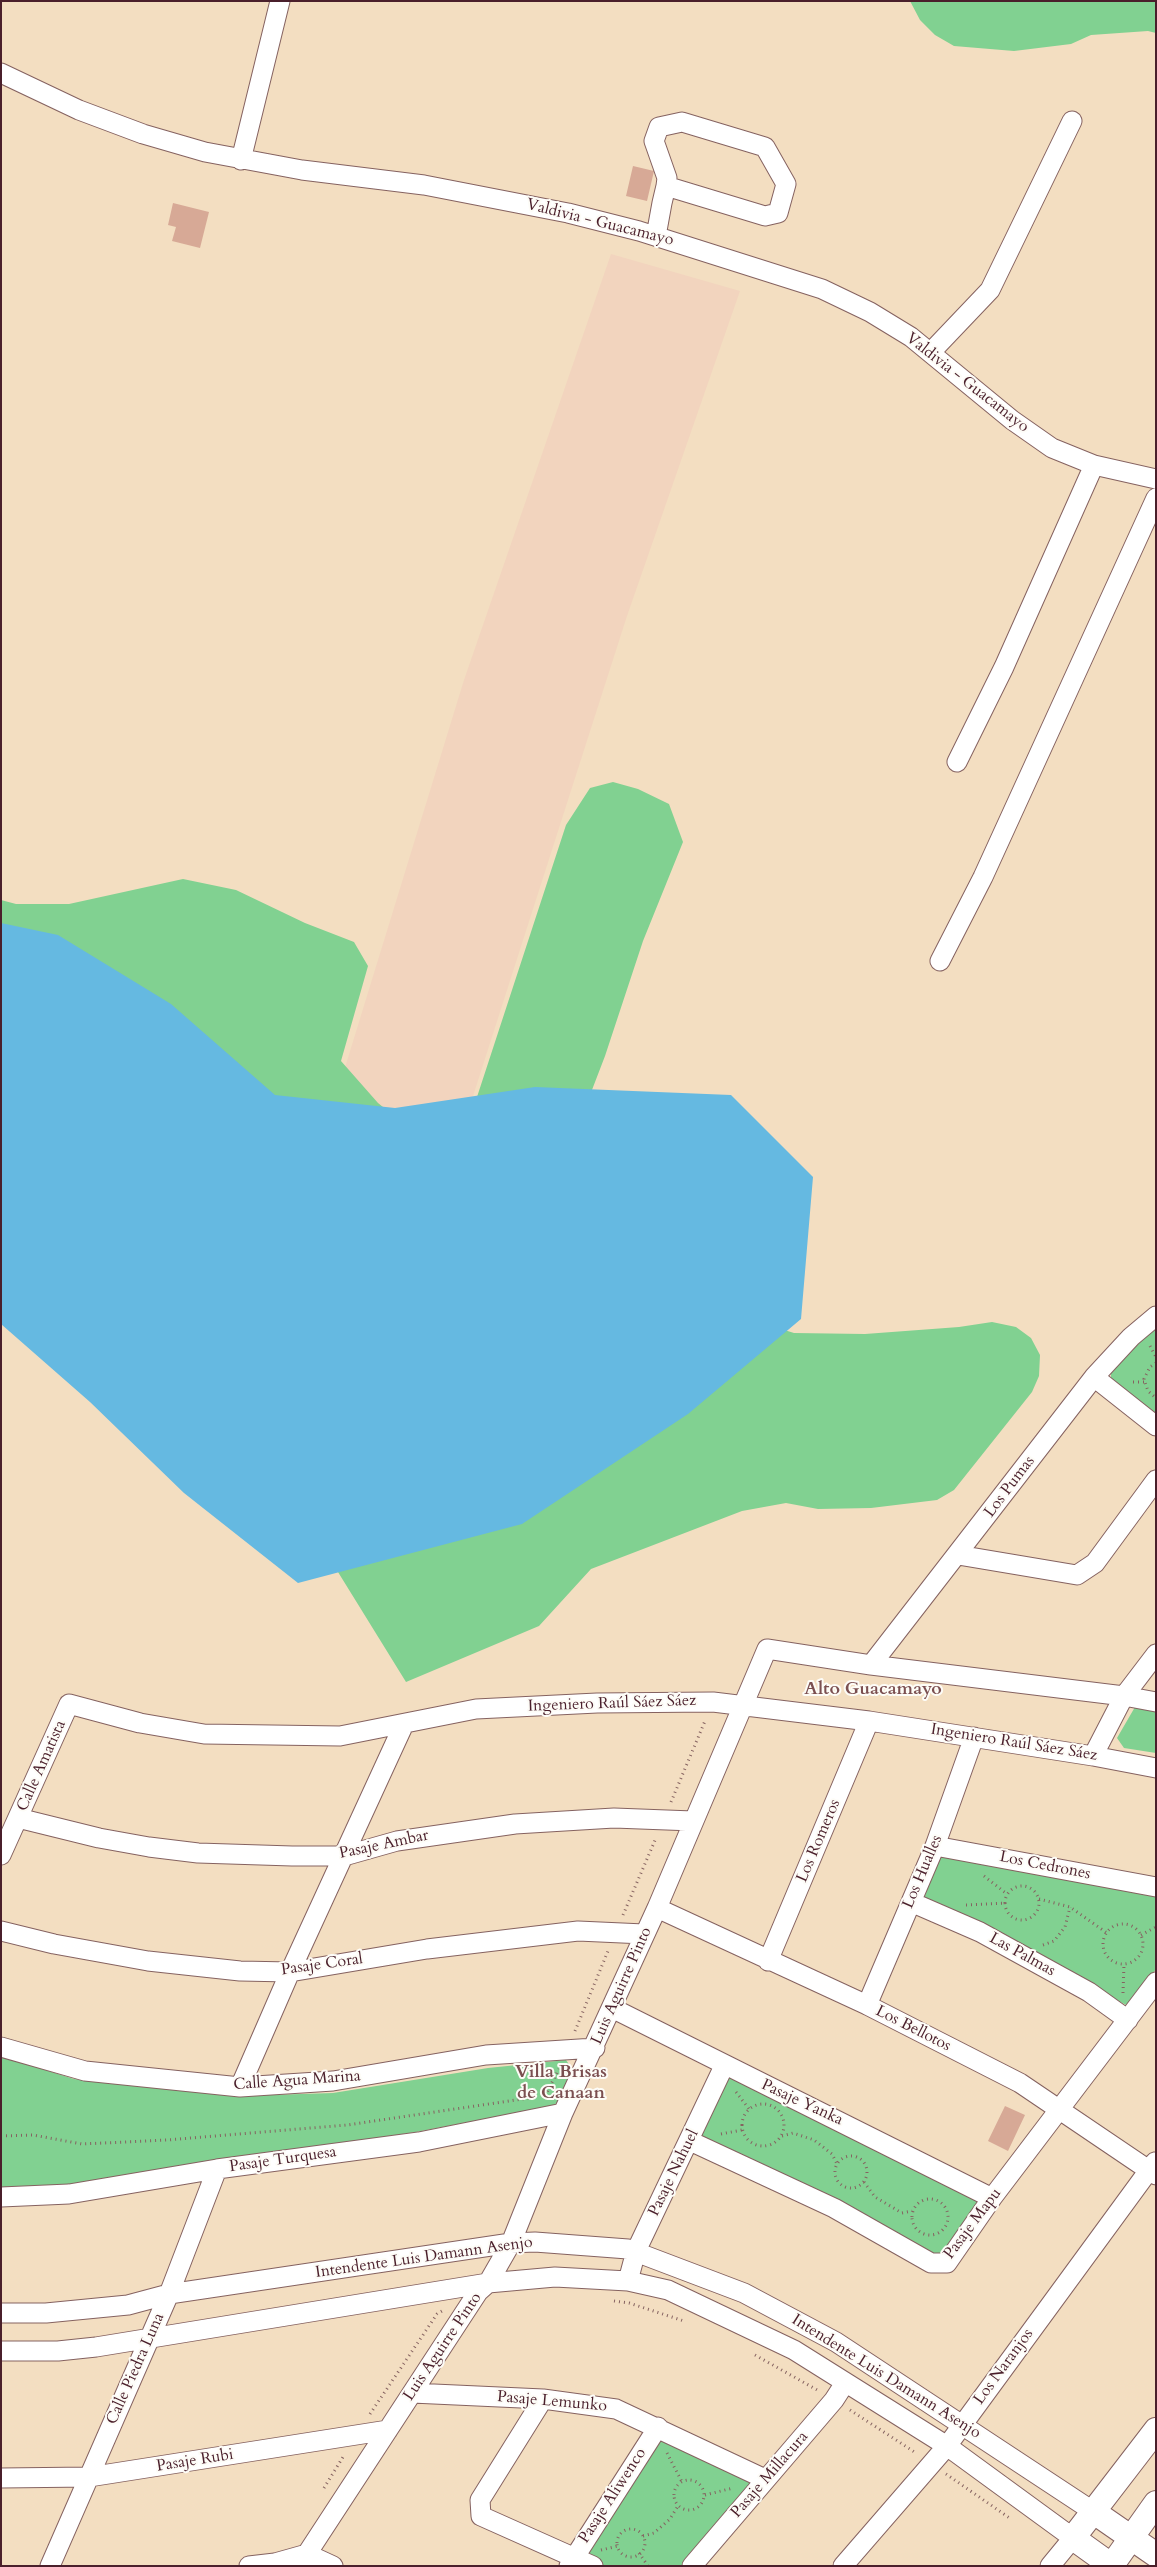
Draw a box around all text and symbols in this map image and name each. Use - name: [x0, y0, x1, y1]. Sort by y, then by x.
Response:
- street label: Valdivia - Guacamayo: [524, 195, 676, 251]
- street label: Valdivia - Guacamayo: [902, 329, 1032, 437]
- street label: Los Pumas: [981, 1452, 1039, 1522]
- district label: Alto Guacamayo: [804, 1679, 942, 1701]
- street label: Ingeniero Raúl Sáez Sáez: [527, 1691, 697, 1717]
- street label: Calle Amatista: [13, 1718, 71, 1814]
- street label: Ingeniero Raúl Sáez Sáez: [929, 1720, 1099, 1766]
- street label: Los Romeros: [793, 1797, 845, 1885]
- street label: Pasaje Ambar: [338, 1826, 430, 1864]
- street label: Los Hualles: [899, 1832, 947, 1912]
- street label: Los Cedrones: [998, 1848, 1092, 1884]
- street label: Luis Aguirre Pinto: [588, 1924, 656, 2048]
- street label: Las Palmas: [986, 1929, 1058, 1981]
- street label: Pasaje Coral: [280, 1950, 364, 1980]
- street label: Los Bellotos: [872, 2002, 954, 2056]
- district label: Villa Brisas de Canaan: [515, 2062, 607, 2104]
- street label: Calle Agua Marina: [233, 2067, 361, 2095]
- street label: Pasaje Yanka: [758, 2076, 846, 2130]
- street label: Pasaje Nahuel: [645, 2126, 703, 2220]
- street label: Pasaje Turquesa: [228, 2143, 338, 2177]
- street label: Pasaje Mapu: [940, 2185, 1006, 2263]
- street label: Intendente Luis Damann Asenjo: [314, 2233, 534, 2283]
- street label: Luis Aguirre Pinto: [400, 2289, 486, 2405]
- street label: Calle Piedra Luna: [103, 2310, 169, 2428]
- street label: Intendente Luis Damann Asenjo: [788, 2311, 984, 2443]
- street label: Los Naranjos: [970, 2325, 1038, 2409]
- street label: Pasaje Lemunko: [496, 2388, 608, 2416]
- street label: Pasaje Millacura: [727, 2428, 813, 2522]
- street label: Pasaje Rubi: [155, 2445, 235, 2477]
- street label: Pasaje Aliwenco: [575, 2445, 651, 2547]

